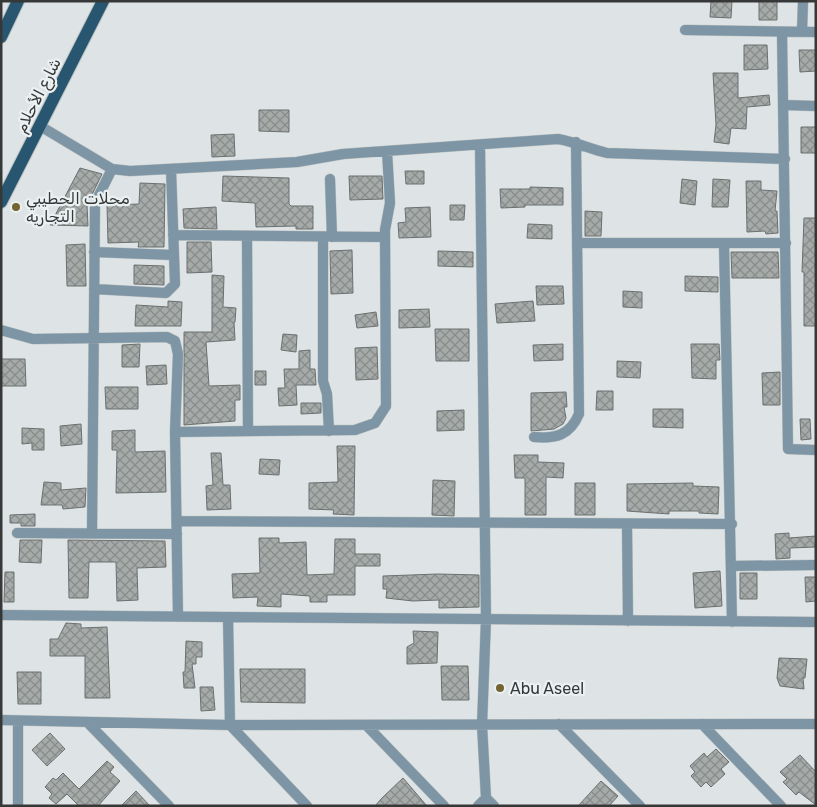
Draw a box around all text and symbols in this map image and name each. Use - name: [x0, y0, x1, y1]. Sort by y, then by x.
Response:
- street label: شارع الأحلام: [11, 55, 67, 136]
- place label: محلات الحطيبي التجاريه: [26, 189, 130, 227]
- marker: محلات الحطيبي التجاريه: [10, 201, 22, 213]
- place label: Abu Aseel: [510, 679, 584, 698]
- marker: Abu Aseel: [494, 682, 506, 694]

